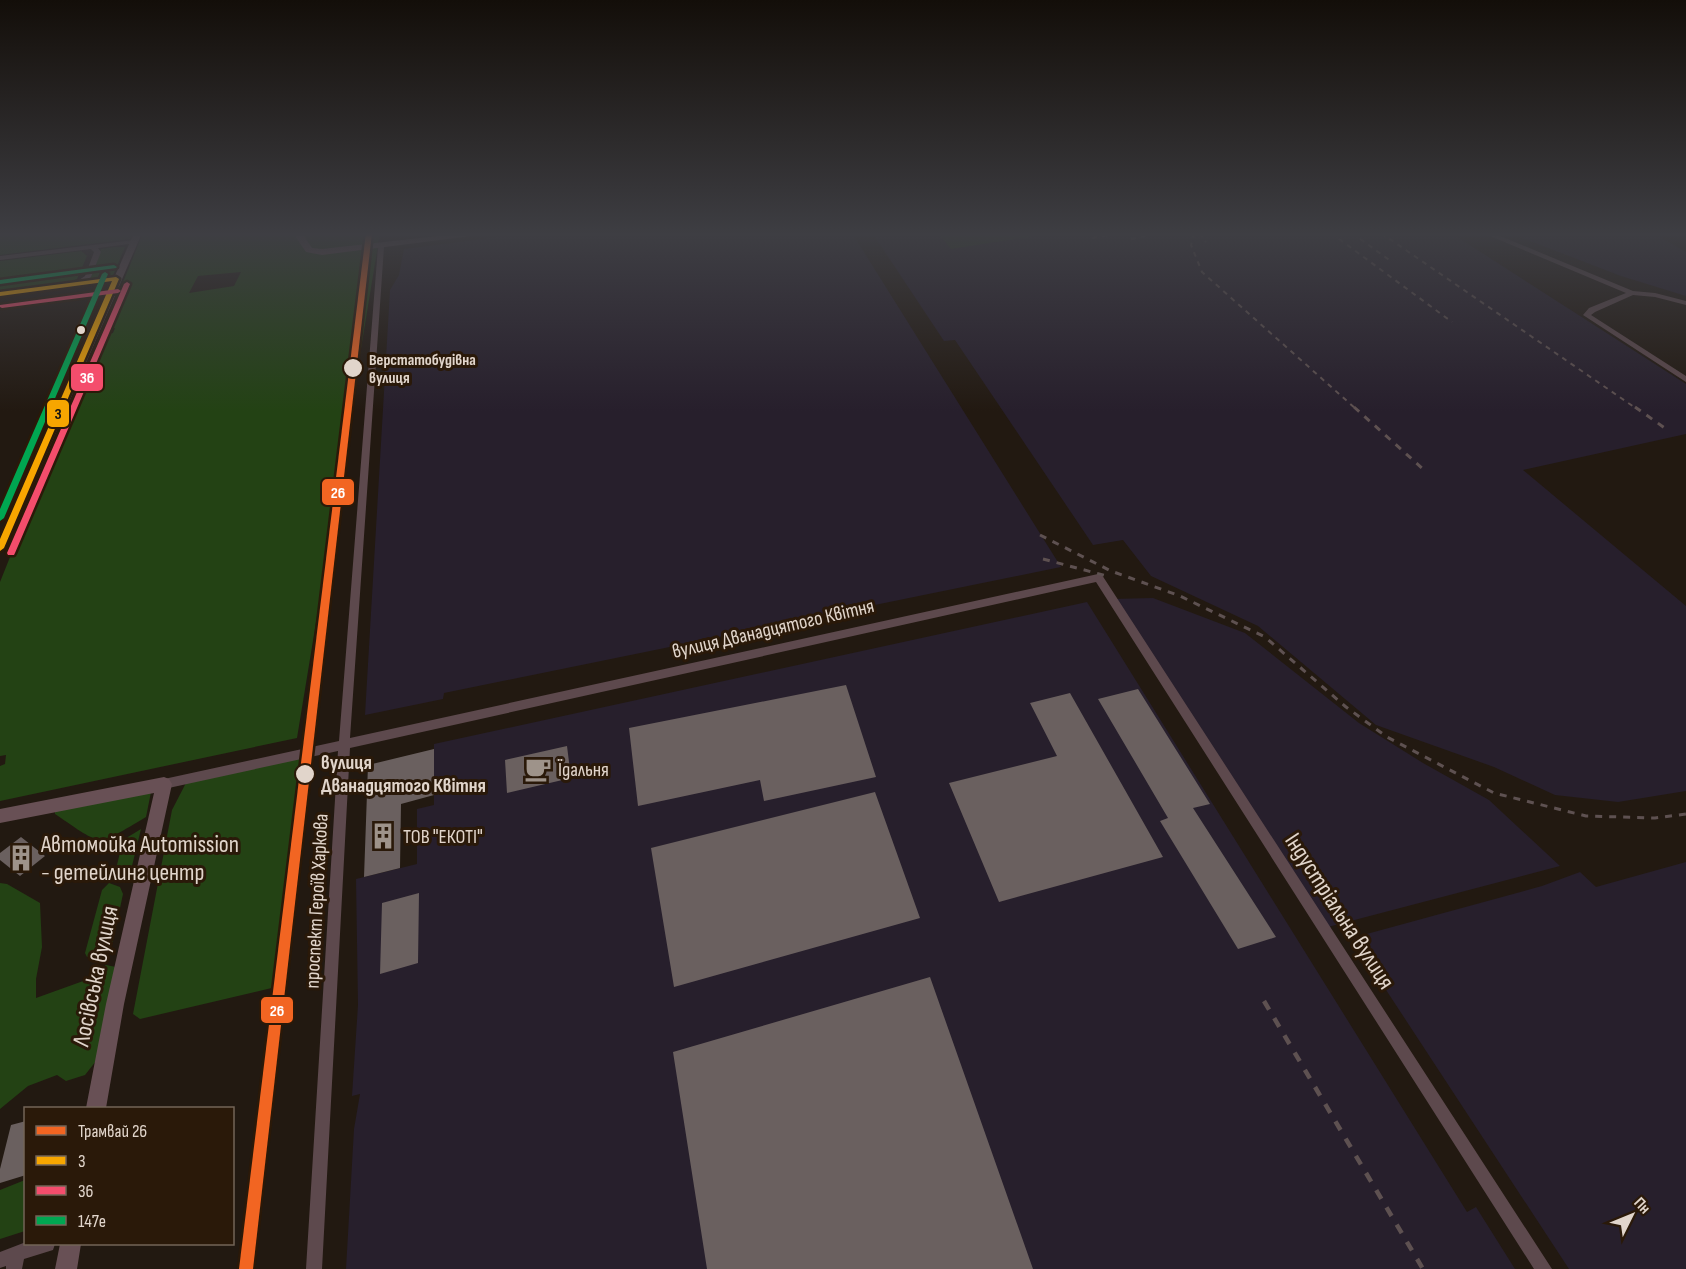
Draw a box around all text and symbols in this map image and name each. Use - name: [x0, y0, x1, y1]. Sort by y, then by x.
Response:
- unlabelled marker: [75, 324, 87, 336]
- place label: Верстатобудівна вулиця: [369, 351, 476, 388]
- marker: Верстатобудівна вулиця: [342, 357, 364, 379]
- line badge: 36: [70, 363, 104, 392]
- text: 36: [80, 369, 94, 388]
- line badge: 3: [46, 399, 70, 428]
- text: 3: [54, 405, 62, 424]
- line badge: 26: [321, 478, 355, 506]
- text: 26: [331, 484, 345, 503]
- street label: вулиця Дванадцятого Квітня: [670, 594, 877, 664]
- place label: вулиця Дванадцятого Квітня: [321, 751, 486, 798]
- cafe icon: Їдальня: [523, 754, 553, 784]
- place label: Їдальня: [557, 758, 609, 782]
- marker: вулиця Дванадцятого Квітня: [294, 763, 316, 785]
- street label: проспект Героїв Харкова: [300, 813, 334, 989]
- building icon: ТОВ "ЕКОТI": [368, 821, 398, 851]
- place label: ТОВ "ЕКОТI": [403, 825, 483, 849]
- street label: Індустріальна вулиця: [1278, 828, 1401, 995]
- place label: Автомойка Automission - детейлинг центр: [40, 830, 239, 887]
- building icon: Автомойка Automission - детейлинг центр: [6, 843, 36, 873]
- street label: Лосівська вулиця: [66, 903, 124, 1050]
- line badge: 26: [260, 996, 294, 1024]
- text: 26: [270, 1002, 284, 1021]
- legend: [24, 1107, 234, 1245]
- text: Трамвай 26: [78, 1121, 147, 1142]
- text: 3: [78, 1151, 86, 1172]
- text: 36: [78, 1181, 94, 1202]
- north arrow: [1602, 1185, 1662, 1245]
- text: Пн: [1630, 1194, 1654, 1218]
- text: 147е: [78, 1211, 106, 1232]

